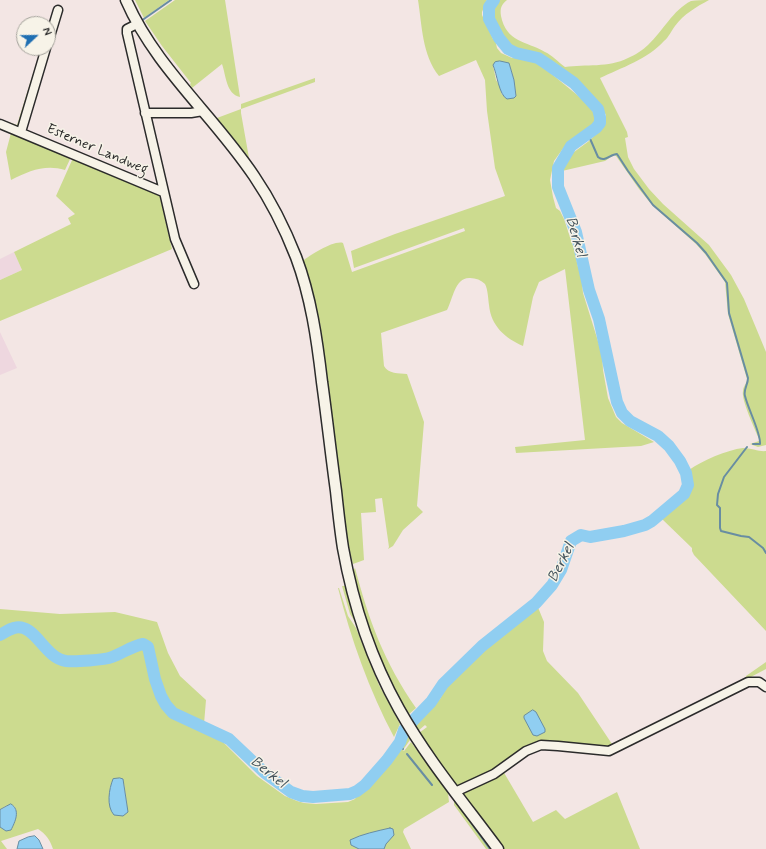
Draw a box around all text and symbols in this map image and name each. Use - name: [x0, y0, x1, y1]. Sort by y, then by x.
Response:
- north arrow: [16, 16, 56, 56]
- text: N: [38, 26, 54, 38]
- street label: Esterner Landweg: [44, 121, 150, 179]
- water label: Berkel: [561, 215, 589, 259]
- water label: Berkel: [545, 541, 579, 585]
- water label: Berkel: [246, 753, 290, 793]

